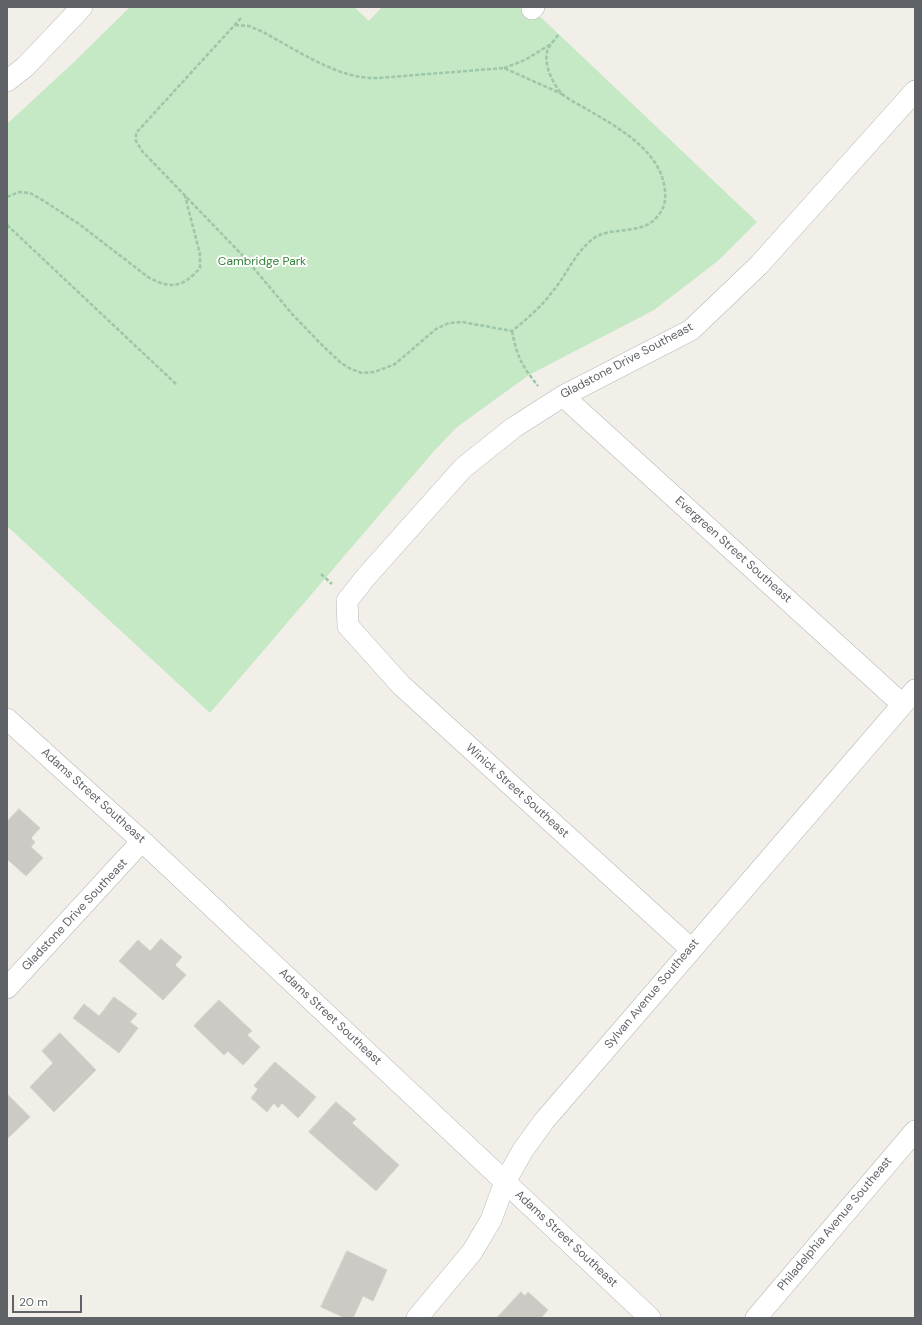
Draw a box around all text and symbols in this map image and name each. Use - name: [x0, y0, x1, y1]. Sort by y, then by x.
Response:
- park label: Cambridge Park: [218, 255, 306, 269]
- street label: Gladstone Drive Southeast: [558, 320, 696, 402]
- street label: Evergreen Street Southeast: [672, 494, 794, 606]
- street label: Winick Street Southeast: [462, 741, 572, 841]
- street label: Adams Street Southeast: [38, 745, 148, 847]
- street label: Gladstone Drive Southeast: [19, 856, 131, 974]
- street label: Sylvan Avenue Southeast: [602, 936, 702, 1052]
- street label: Adams Street Southeast: [276, 966, 384, 1068]
- street label: Philadelphia Avenue Southeast: [775, 1154, 895, 1294]
- street label: Adams Street Southeast: [512, 1188, 620, 1290]
- scale bar: [14, 1287, 84, 1313]
- text: 20 m: [19, 1294, 48, 1310]

